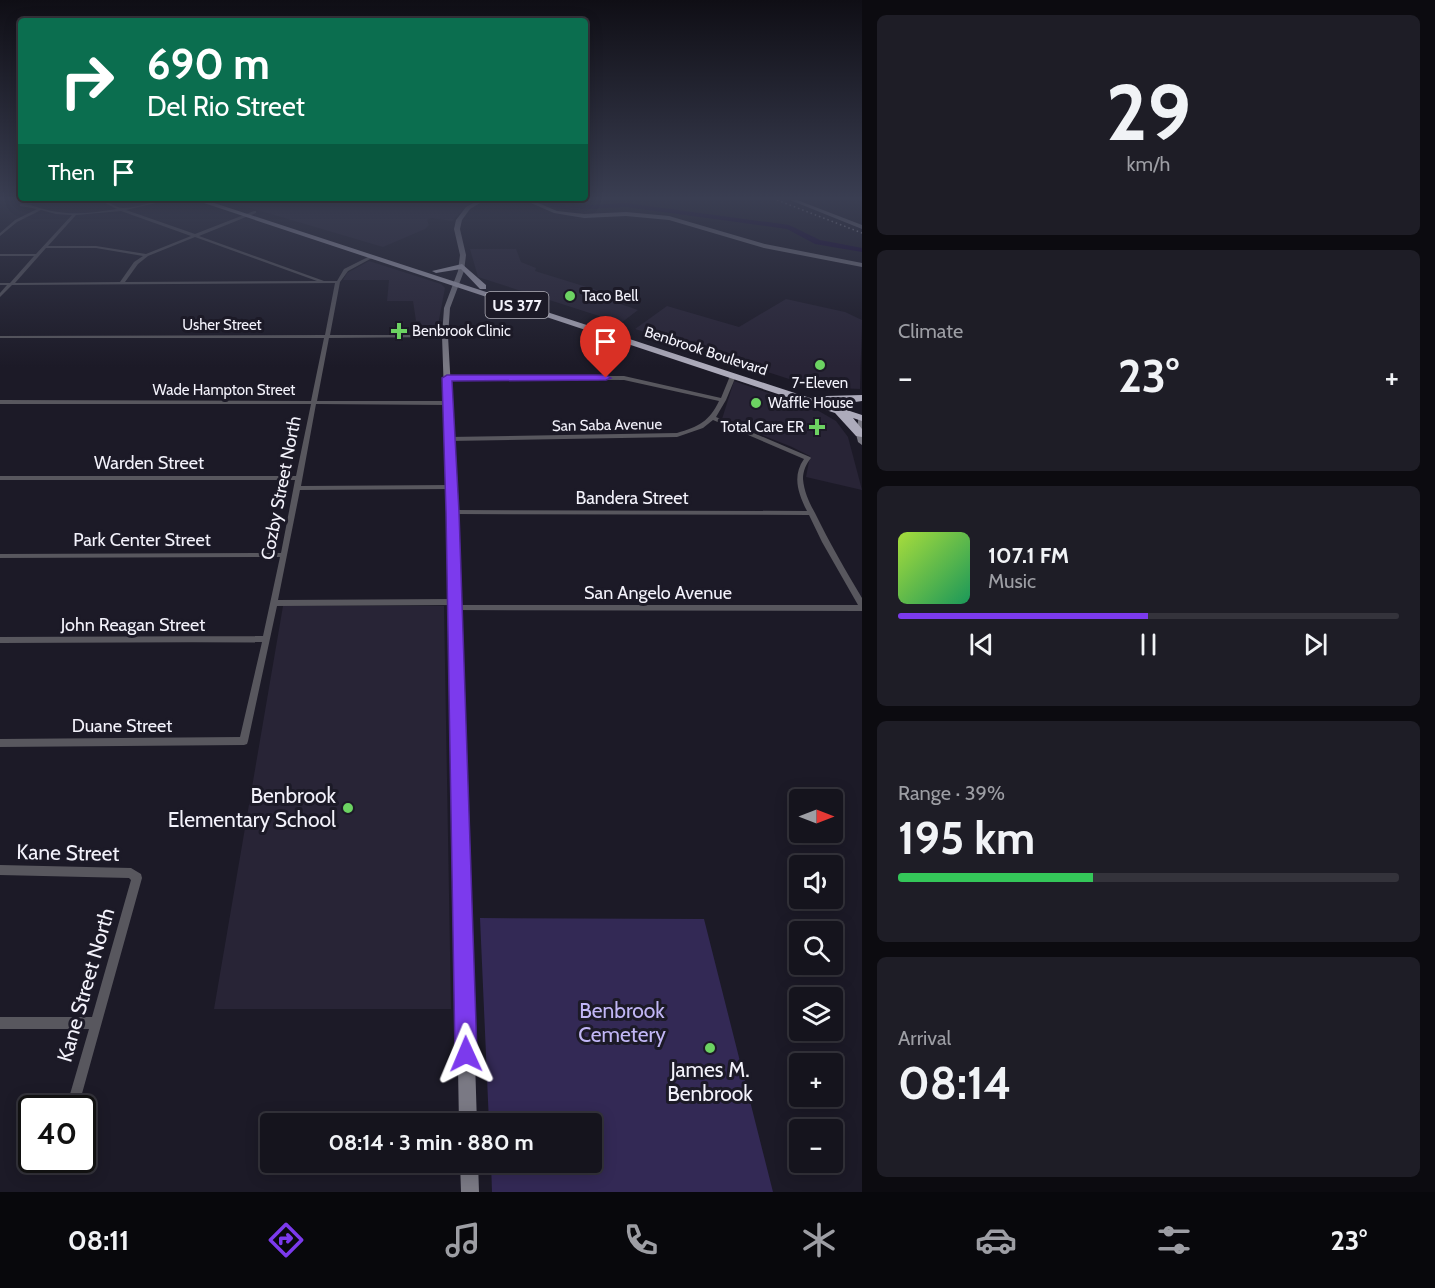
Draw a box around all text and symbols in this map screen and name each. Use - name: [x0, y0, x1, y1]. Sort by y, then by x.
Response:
- text: 690 m: [147, 38, 270, 90]
- icon: right: [48, 42, 126, 120]
- text: 29: [1106, 65, 1191, 160]
- text: Del Rio Street: [147, 90, 305, 123]
- text: km/h: [1127, 152, 1170, 176]
- icon: arrive: [107, 156, 140, 189]
- text: Then: [48, 159, 95, 186]
- place label: Taco Bell: [582, 287, 639, 305]
- marker: Taco Bell: [563, 289, 577, 303]
- road number: US 377: [486, 292, 548, 318]
- street label: Usher Street: [182, 316, 262, 334]
- pin: [580, 316, 631, 378]
- text: Climate: [898, 319, 963, 343]
- marker: Benbrook Clinic: [390, 322, 408, 340]
- place label: Benbrook Clinic: [412, 322, 511, 340]
- street label: Benbrook Boulevard: [642, 323, 770, 379]
- icon: arrive: [589, 325, 622, 358]
- text: 23°: [1118, 349, 1179, 403]
- text: −: [898, 357, 913, 397]
- text: +: [1384, 357, 1399, 397]
- marker: 7-Eleven: [813, 358, 827, 372]
- place label: 7-Eleven: [792, 374, 848, 392]
- street label: Wade Hampton Street: [153, 381, 295, 399]
- place label: Waffle House: [768, 394, 854, 412]
- marker: Waffle House: [749, 396, 763, 410]
- street label: Cozby Street North: [256, 414, 306, 562]
- street label: San Saba Avenue: [552, 415, 663, 435]
- place label: Total Care ER: [720, 418, 804, 436]
- marker: Total Care ER: [808, 418, 826, 436]
- street label: Warden Street: [94, 452, 204, 474]
- street label: Bandera Street: [575, 487, 689, 509]
- street label: Park Center Street: [73, 529, 211, 551]
- text: 107.1 FM: [988, 542, 1069, 569]
- text: Music: [988, 569, 1036, 593]
- street label: San Angelo Avenue: [584, 582, 732, 604]
- street label: John Reagan Street: [60, 614, 205, 636]
- icon: previous: [965, 628, 998, 661]
- icon: pause: [1132, 628, 1165, 661]
- icon: next: [1299, 628, 1332, 661]
- street label: Duane Street: [72, 715, 172, 737]
- text: Range · 39%: [898, 781, 1005, 805]
- place label: Benbrook Elementary School: [168, 783, 337, 832]
- north arrow: [789, 789, 843, 843]
- map controls: [789, 789, 843, 1173]
- marker: Benbrook Elementary School: [341, 801, 355, 815]
- text: 195 km: [898, 811, 1035, 865]
- street label: Kane Street: [16, 839, 120, 866]
- button: sound: [789, 855, 843, 909]
- street label: Kane Street North: [52, 905, 119, 1065]
- button: search: [789, 921, 843, 975]
- button: layers: [789, 987, 843, 1041]
- park label: Benbrook Cemetery: [578, 998, 666, 1047]
- position arrow: [434, 1022, 498, 1086]
- text: Arrival: [898, 1026, 951, 1050]
- marker: James M. Benbrook: [703, 1041, 717, 1055]
- button: +: [789, 1053, 843, 1107]
- text: 08:14: [898, 1056, 1012, 1110]
- place label: James M. Benbrook: [667, 1057, 753, 1106]
- speed limit sign: 40: [18, 1095, 96, 1173]
- button: −: [789, 1119, 843, 1173]
- text: 08:14 · 3 min · 880 m: [328, 1129, 534, 1156]
- icon: directions: [265, 1219, 307, 1261]
- icon: music: [442, 1219, 484, 1261]
- icon: phone: [620, 1219, 662, 1261]
- icon: climate: [798, 1219, 840, 1261]
- icon: car: [975, 1219, 1017, 1261]
- icon: filters: [1153, 1219, 1195, 1261]
- text: 08:11: [68, 1224, 129, 1257]
- text: 23°: [1330, 1224, 1367, 1257]

